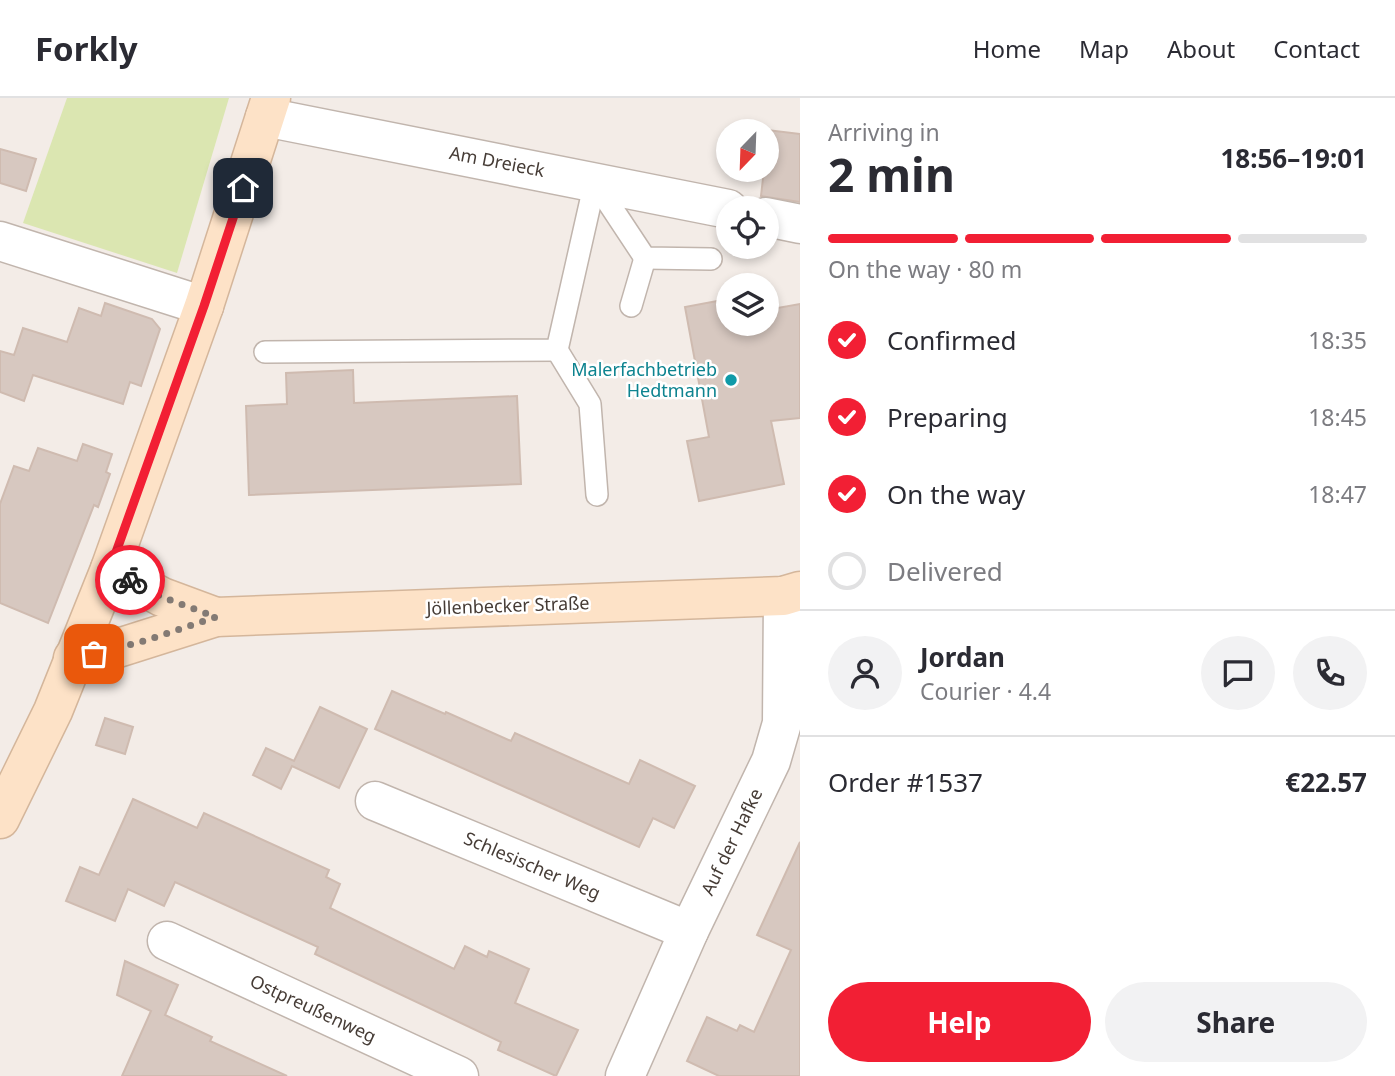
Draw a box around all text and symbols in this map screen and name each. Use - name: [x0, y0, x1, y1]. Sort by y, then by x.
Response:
- text: Forkly: [35, 26, 138, 71]
- text: Home: [973, 32, 1041, 65]
- text: Map: [1079, 32, 1129, 65]
- text: About: [1167, 32, 1235, 65]
- text: Contact: [1273, 32, 1360, 65]
- text: Arriving in: [828, 116, 940, 148]
- north arrow: [716, 119, 779, 182]
- map controls: [716, 119, 779, 336]
- street label: Am Dreieck: [448, 140, 547, 182]
- text: 18:56–19:01: [1220, 140, 1367, 176]
- text: 2 min: [828, 143, 955, 205]
- pin: [213, 158, 273, 218]
- icon: home: [224, 169, 262, 207]
- button: locate: [716, 196, 779, 259]
- text: On the way · 80 m: [828, 253, 1022, 285]
- button: layers: [716, 273, 779, 336]
- icon: check: [828, 321, 866, 359]
- text: Confirmed: [887, 322, 1017, 358]
- text: 18:35: [1308, 324, 1367, 356]
- place label: Malerfachbetrieb Hedtmann: [571, 357, 717, 402]
- marker: Malerfachbetrieb Hedtmann: [723, 372, 739, 388]
- icon: check: [828, 398, 866, 436]
- text: Preparing: [887, 399, 1008, 435]
- text: 18:45: [1308, 401, 1367, 433]
- icon: check: [828, 475, 866, 513]
- text: On the way: [887, 476, 1025, 512]
- text: 18:47: [1308, 478, 1367, 510]
- courier: [95, 545, 165, 615]
- text: Delivered: [887, 553, 1003, 589]
- icon: bike: [111, 561, 149, 599]
- street label: Jöllenbecker Straße: [424, 590, 590, 620]
- pin: [64, 624, 124, 684]
- icon: bag: [75, 635, 113, 673]
- button: person: [828, 636, 902, 710]
- button: chat: [1201, 636, 1275, 710]
- button: phone: [1293, 636, 1367, 710]
- text: Jordan: [920, 639, 1005, 675]
- text: Courier · 4.4: [920, 675, 1051, 707]
- text: Order #1537: [828, 764, 983, 800]
- text: €22.57: [1285, 764, 1367, 800]
- street label: Auf der Hafke: [695, 784, 767, 899]
- street label: Schlesischer Weg: [461, 826, 604, 905]
- street label: Ostpreußenweg: [246, 968, 380, 1048]
- button: Help: [828, 982, 1091, 1062]
- button: Share: [1105, 982, 1367, 1062]

